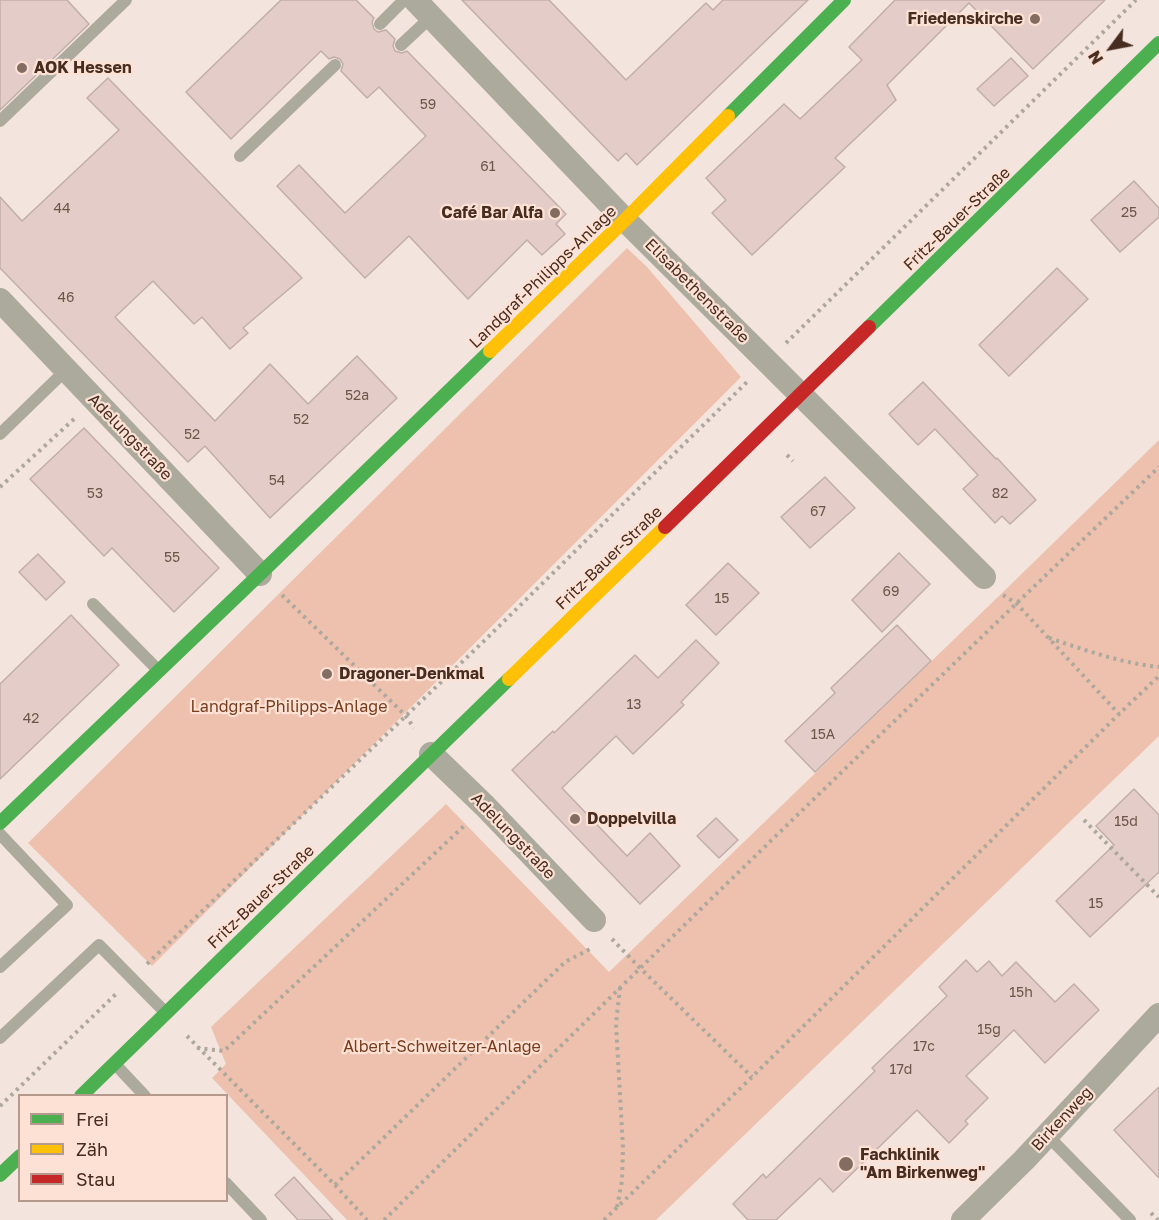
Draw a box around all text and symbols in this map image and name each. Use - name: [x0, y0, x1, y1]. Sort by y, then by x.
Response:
- place label: Friedenskirche: [908, 9, 1023, 29]
- marker: Friedenskirche: [1028, 12, 1042, 26]
- north arrow: [1081, 18, 1141, 78]
- text: N: [1084, 47, 1107, 68]
- place label: AOK Hessen: [34, 58, 132, 78]
- marker: AOK Hessen: [15, 61, 29, 75]
- house number: 59: [420, 97, 436, 113]
- house number: 61: [480, 159, 496, 175]
- street label: Fritz-Bauer-Straße: [900, 163, 1014, 275]
- house number: 44: [53, 201, 71, 217]
- street label: Landgraf-Philipps-Anlage: [466, 202, 620, 352]
- place label: Café Bar Alfa: [441, 203, 543, 223]
- house number: 25: [1121, 205, 1137, 221]
- marker: Café Bar Alfa: [548, 206, 562, 220]
- street label: Elisabethenstraße: [641, 235, 753, 347]
- house number: 46: [57, 290, 75, 306]
- house number: 52a: [345, 388, 369, 404]
- street label: Adelungstraße: [84, 390, 176, 484]
- house number: 52: [293, 412, 309, 428]
- house number: 52: [184, 427, 200, 443]
- house number: 54: [269, 473, 285, 489]
- house number: 53: [87, 486, 103, 502]
- house number: 82: [992, 486, 1008, 502]
- street label: Fritz-Bauer-Straße: [552, 502, 666, 614]
- house number: 67: [810, 504, 826, 520]
- house number: 55: [164, 550, 180, 566]
- house number: 69: [883, 584, 899, 600]
- house number: 15: [715, 591, 729, 607]
- place label: Dragoner-Denkmal: [339, 664, 484, 684]
- marker: Dragoner-Denkmal: [320, 667, 334, 681]
- park label: Landgraf-Philipps-Anlage: [191, 697, 387, 717]
- house number: 13: [627, 697, 641, 713]
- house number: 42: [23, 711, 39, 727]
- house number: 15A: [811, 727, 835, 743]
- street label: Adelungstraße: [467, 789, 559, 883]
- place label: Doppelvilla: [587, 809, 676, 829]
- marker: Doppelvilla: [568, 812, 582, 826]
- house number: 15d: [1114, 814, 1138, 830]
- street label: Fritz-Bauer-Straße: [204, 841, 318, 953]
- house number: 15: [1089, 896, 1103, 912]
- house number: 15h: [1009, 985, 1033, 1001]
- house number: 15g: [977, 1022, 1001, 1038]
- park label: Albert-Schweitzer-Anlage: [343, 1037, 541, 1057]
- house number: 17c: [913, 1039, 935, 1055]
- house number: 17d: [890, 1062, 912, 1078]
- street label: Birkenweg: [1027, 1083, 1097, 1155]
- legend: [18, 1094, 228, 1202]
- text: Frei: [76, 1108, 109, 1130]
- text: Zäh: [76, 1138, 108, 1160]
- place label: Fachklinik "Am Birkenweg": [860, 1145, 985, 1183]
- marker: Fachklinik "Am Birkenweg": [837, 1155, 855, 1173]
- text: Stau: [76, 1168, 115, 1190]

